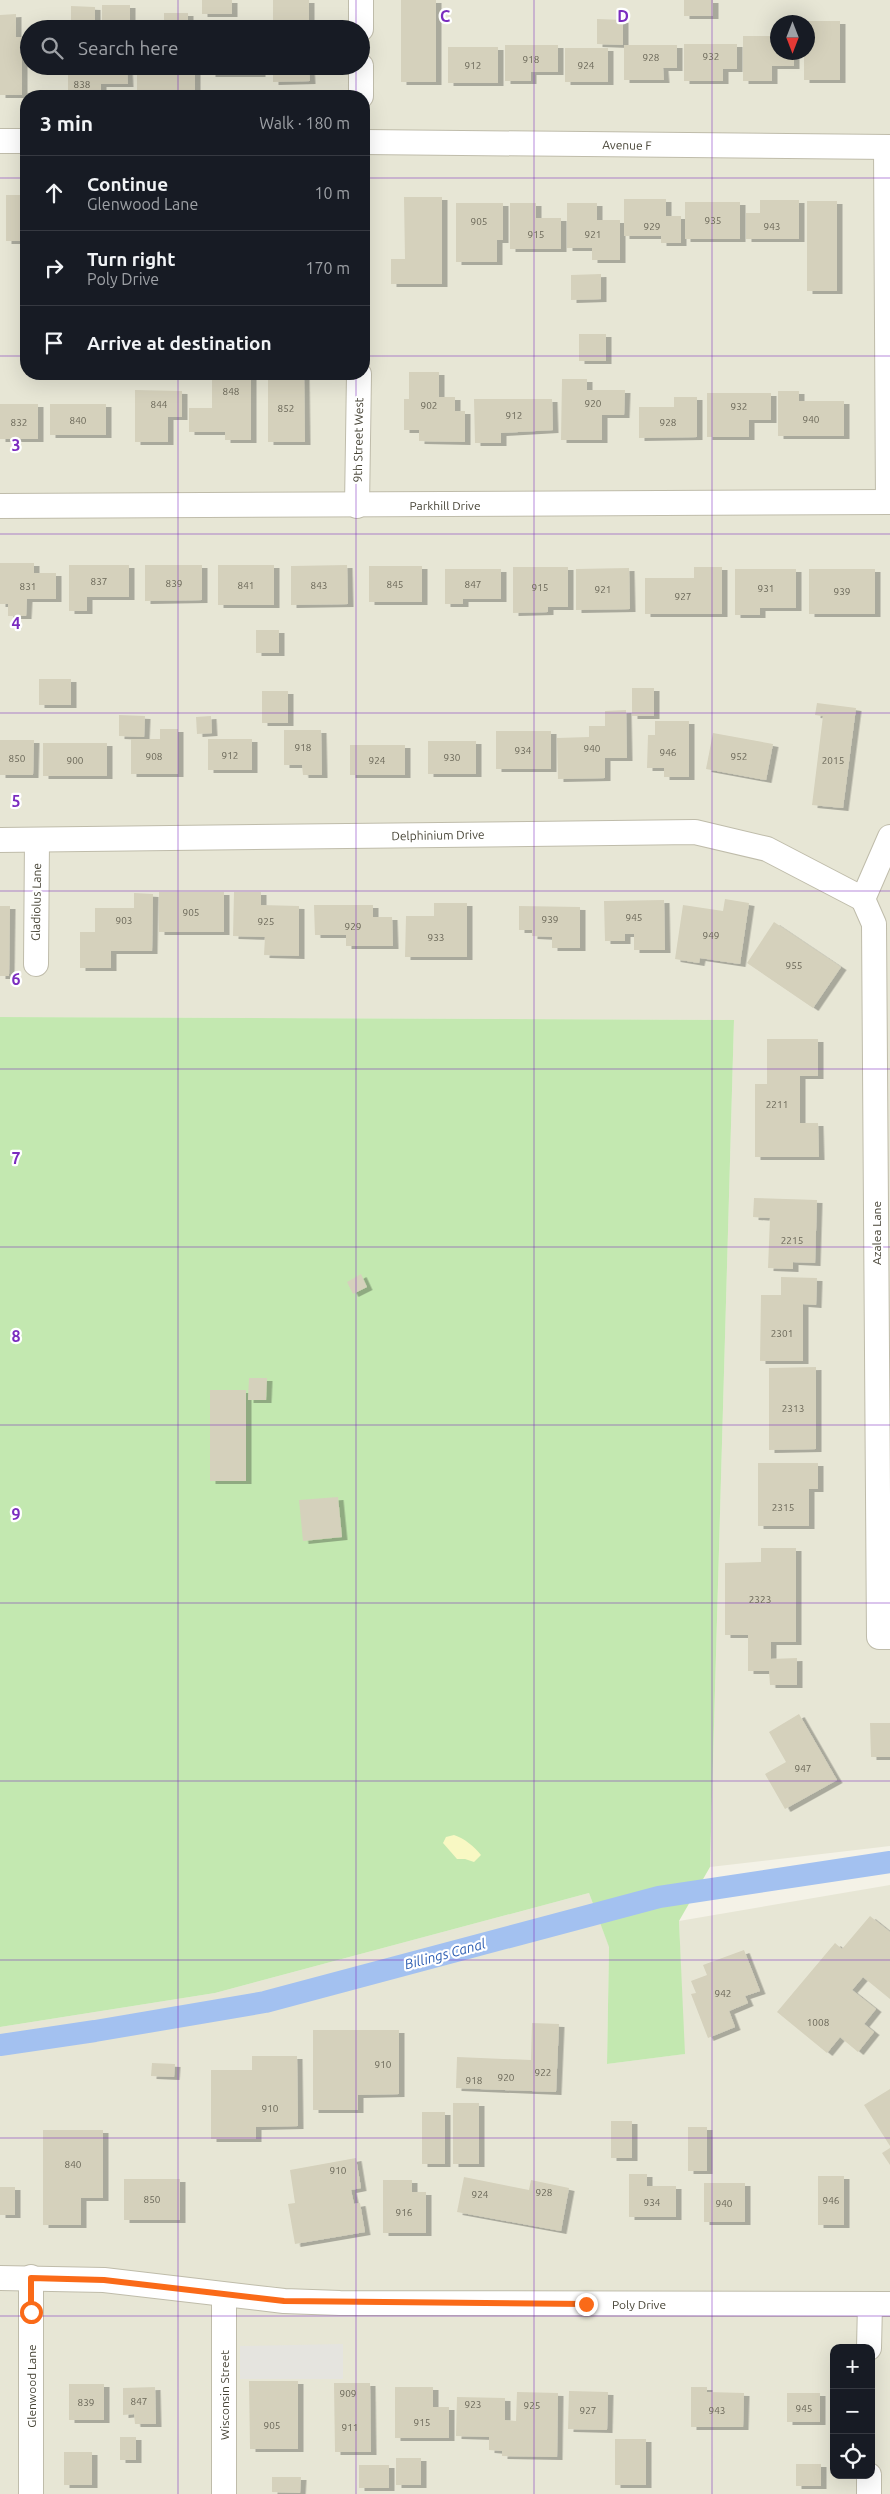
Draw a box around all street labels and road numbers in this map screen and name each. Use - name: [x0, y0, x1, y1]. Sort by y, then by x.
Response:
- street label: Avenue F: [602, 138, 652, 152]
- street label: 9th Street West: [351, 397, 365, 483]
- street label: Parkhill Drive: [409, 499, 481, 512]
- street label: Delphinium Drive: [391, 828, 485, 842]
- street label: Gladiolus Lane: [29, 863, 43, 941]
- street label: Azalea Lane: [870, 1201, 883, 1265]
- street label: Poly Drive: [612, 2298, 666, 2311]
- street label: Glenwood Lane: [25, 2344, 38, 2428]
- street label: Wisconsin Street: [218, 2350, 231, 2440]

